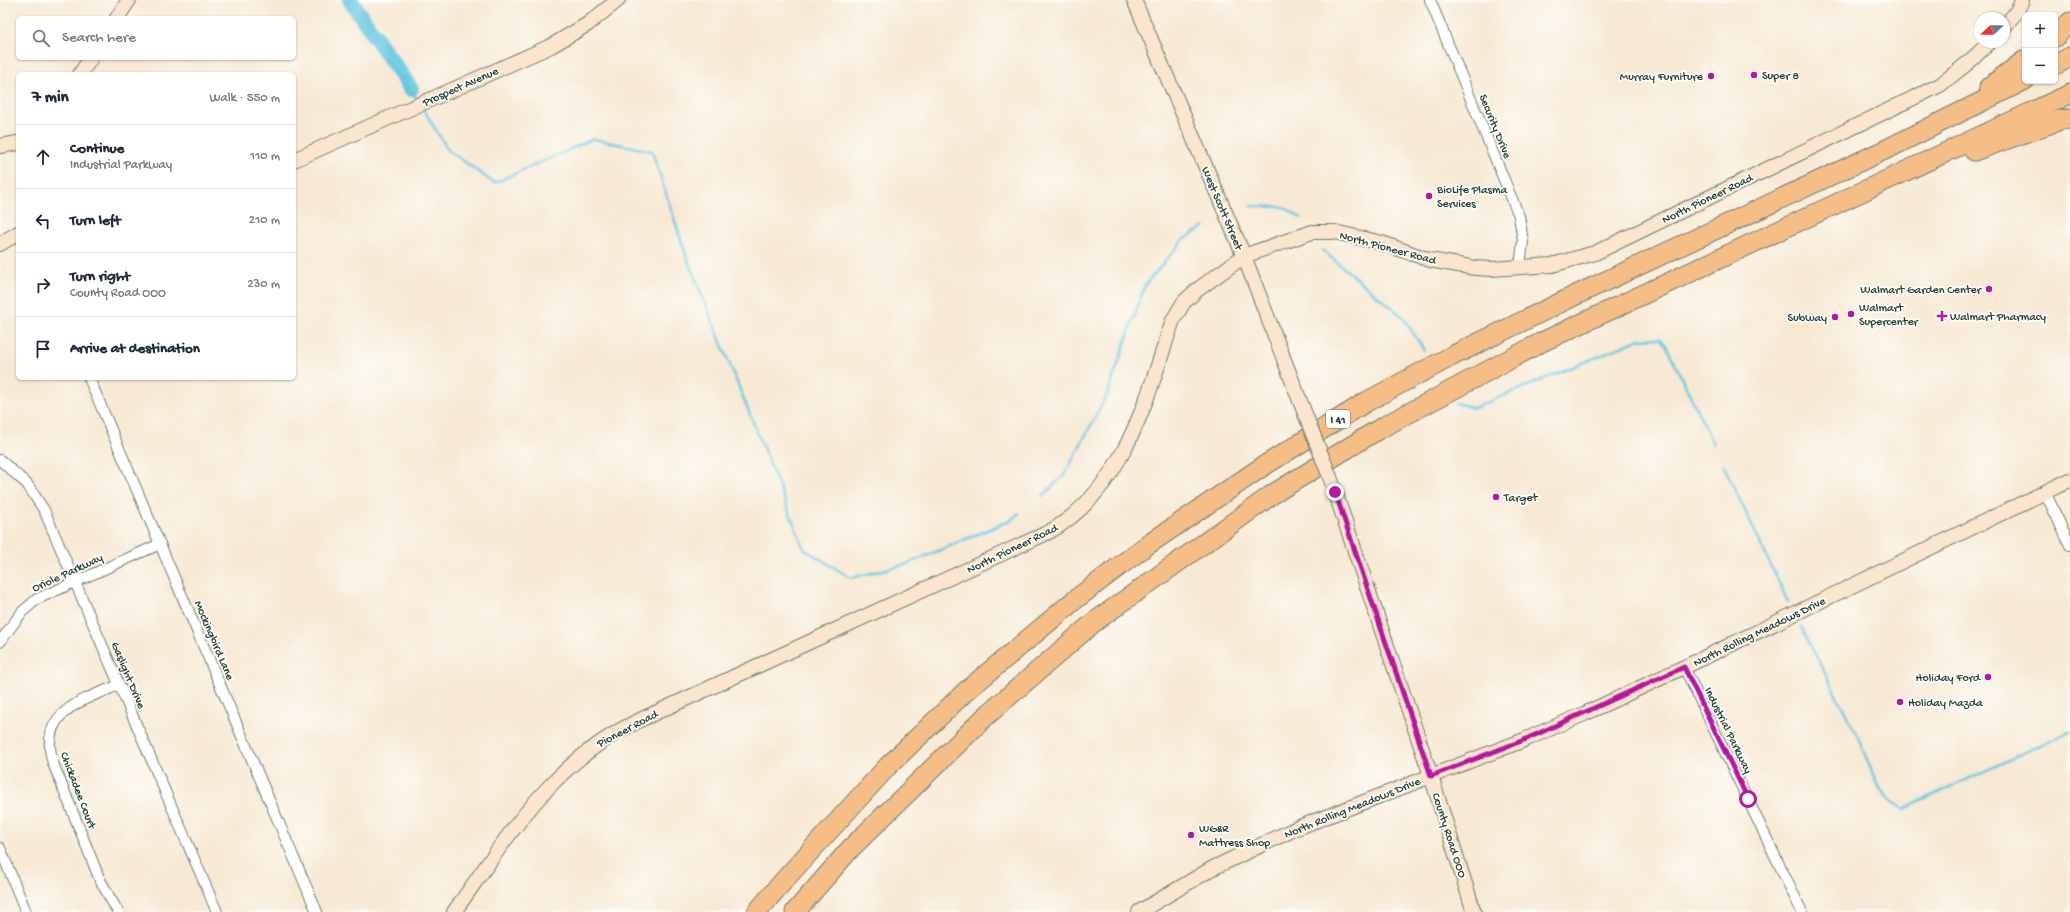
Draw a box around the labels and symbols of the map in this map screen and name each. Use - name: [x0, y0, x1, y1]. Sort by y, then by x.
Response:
- north arrow: [1974, 12, 2010, 48]
- street label: Prospect Avenue: [420, 65, 502, 111]
- marker: Super 8: [1749, 70, 1759, 80]
- place label: Super 8: [1762, 70, 1799, 84]
- place label: Murray Furniture: [1620, 71, 1704, 85]
- marker: Murray Furniture: [1706, 71, 1716, 81]
- street label: Security Drive: [1475, 93, 1514, 162]
- street label: West Scott Street: [1197, 165, 1245, 254]
- street label: North Pioneer Road: [1660, 171, 1756, 228]
- place label: BioLife Plasma Services: [1436, 184, 1508, 212]
- marker: BioLife Plasma Services: [1424, 191, 1434, 201]
- street label: North Pioneer Road: [1338, 229, 1438, 269]
- place label: Walmart Garden Center: [1860, 284, 1983, 298]
- marker: Walmart Garden Center: [1984, 284, 1994, 294]
- place label: Walmart Supercenter: [1859, 302, 1920, 330]
- marker: Walmart Supercenter: [1846, 309, 1856, 319]
- marker: Walmart Pharmacy: [1937, 311, 1947, 321]
- place label: Walmart Pharmacy: [1950, 311, 2046, 325]
- place label: Subway: [1788, 312, 1827, 326]
- marker: Subway: [1830, 312, 1840, 322]
- road number: I 41: [1326, 410, 1350, 428]
- route end: [1326, 483, 1344, 501]
- marker: Target: [1491, 492, 1501, 502]
- place label: Target: [1503, 492, 1539, 506]
- street label: North Pioneer Road: [965, 521, 1061, 578]
- street label: Oriole Parkway: [30, 551, 106, 596]
- street label: North Rolling Meadows Drive: [1691, 594, 1829, 671]
- street label: Mockingbird Lane: [190, 599, 237, 683]
- street label: Gaslight Drive: [107, 640, 148, 712]
- place label: Holiday Ford: [1916, 672, 1981, 686]
- marker: Holiday Ford: [1983, 672, 1993, 682]
- street label: Industrial Parkway: [1700, 685, 1754, 776]
- marker: Holiday Mazda: [1895, 697, 1905, 707]
- place label: Holiday Mazda: [1908, 697, 1983, 711]
- street label: Pioneer Road: [594, 707, 662, 752]
- street label: Chickadee Court: [56, 750, 99, 832]
- street label: North Rolling Meadows Drive: [1283, 775, 1424, 843]
- route start: [1739, 790, 1757, 808]
- street label: County Road OOO: [1428, 791, 1468, 880]
- place label: WG&R Mattress Shop: [1199, 823, 1270, 851]
- marker: WG&R Mattress Shop: [1186, 830, 1196, 840]

